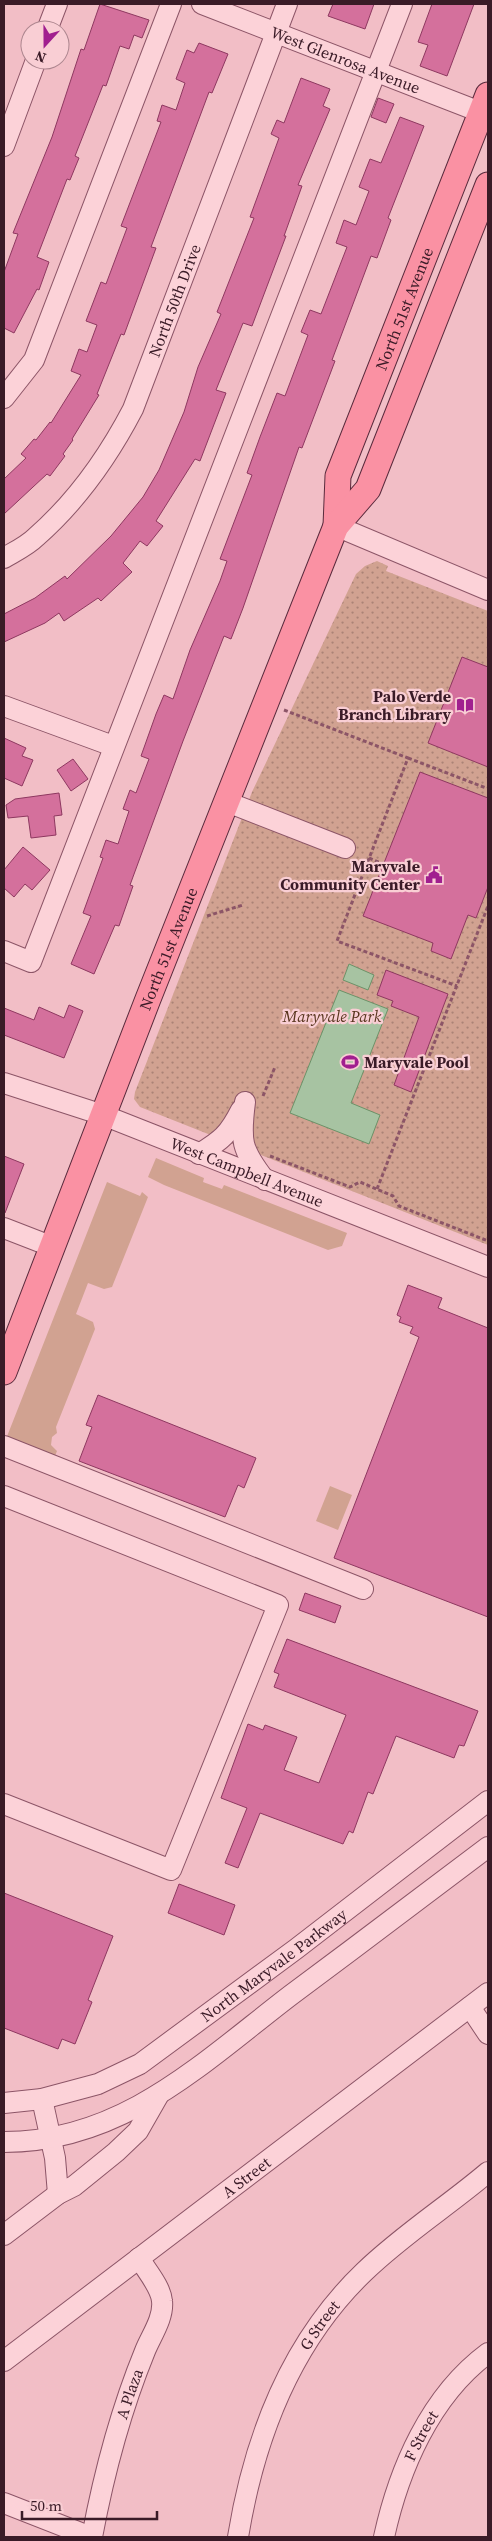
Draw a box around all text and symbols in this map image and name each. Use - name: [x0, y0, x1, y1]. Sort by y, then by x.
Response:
- north arrow: [20, 20, 70, 70]
- street label: West Glenrosa Avenue: [268, 21, 424, 99]
- text: N: [32, 46, 49, 68]
- street label: North 50th Drive: [143, 241, 206, 360]
- street label: North 51st Avenue: [370, 244, 438, 373]
- place label: Palo Verde Branch Library: [338, 685, 451, 725]
- library icon: Palo Verde Branch Library: [455, 695, 475, 715]
- place label: Maryvale Community Center: [280, 855, 421, 895]
- public building icon: Maryvale Community Center: [424, 865, 444, 885]
- street label: North 51st Avenue: [134, 884, 202, 1013]
- park label: Maryvale Park: [282, 1005, 382, 1027]
- place label: Maryvale Pool: [364, 1051, 469, 1073]
- sports icon: Maryvale Pool: [340, 1052, 360, 1072]
- street label: West Campbell Avenue: [167, 1132, 327, 1212]
- street label: North Maryvale Parkway: [196, 1902, 352, 2027]
- street label: A Street: [217, 2151, 275, 2203]
- street label: G Street: [294, 2295, 345, 2354]
- street label: A Plaza: [110, 2365, 148, 2422]
- street label: F Street: [398, 2405, 443, 2464]
- scale bar: [22, 2488, 158, 2520]
- text: 50 m: [30, 2495, 62, 2516]

